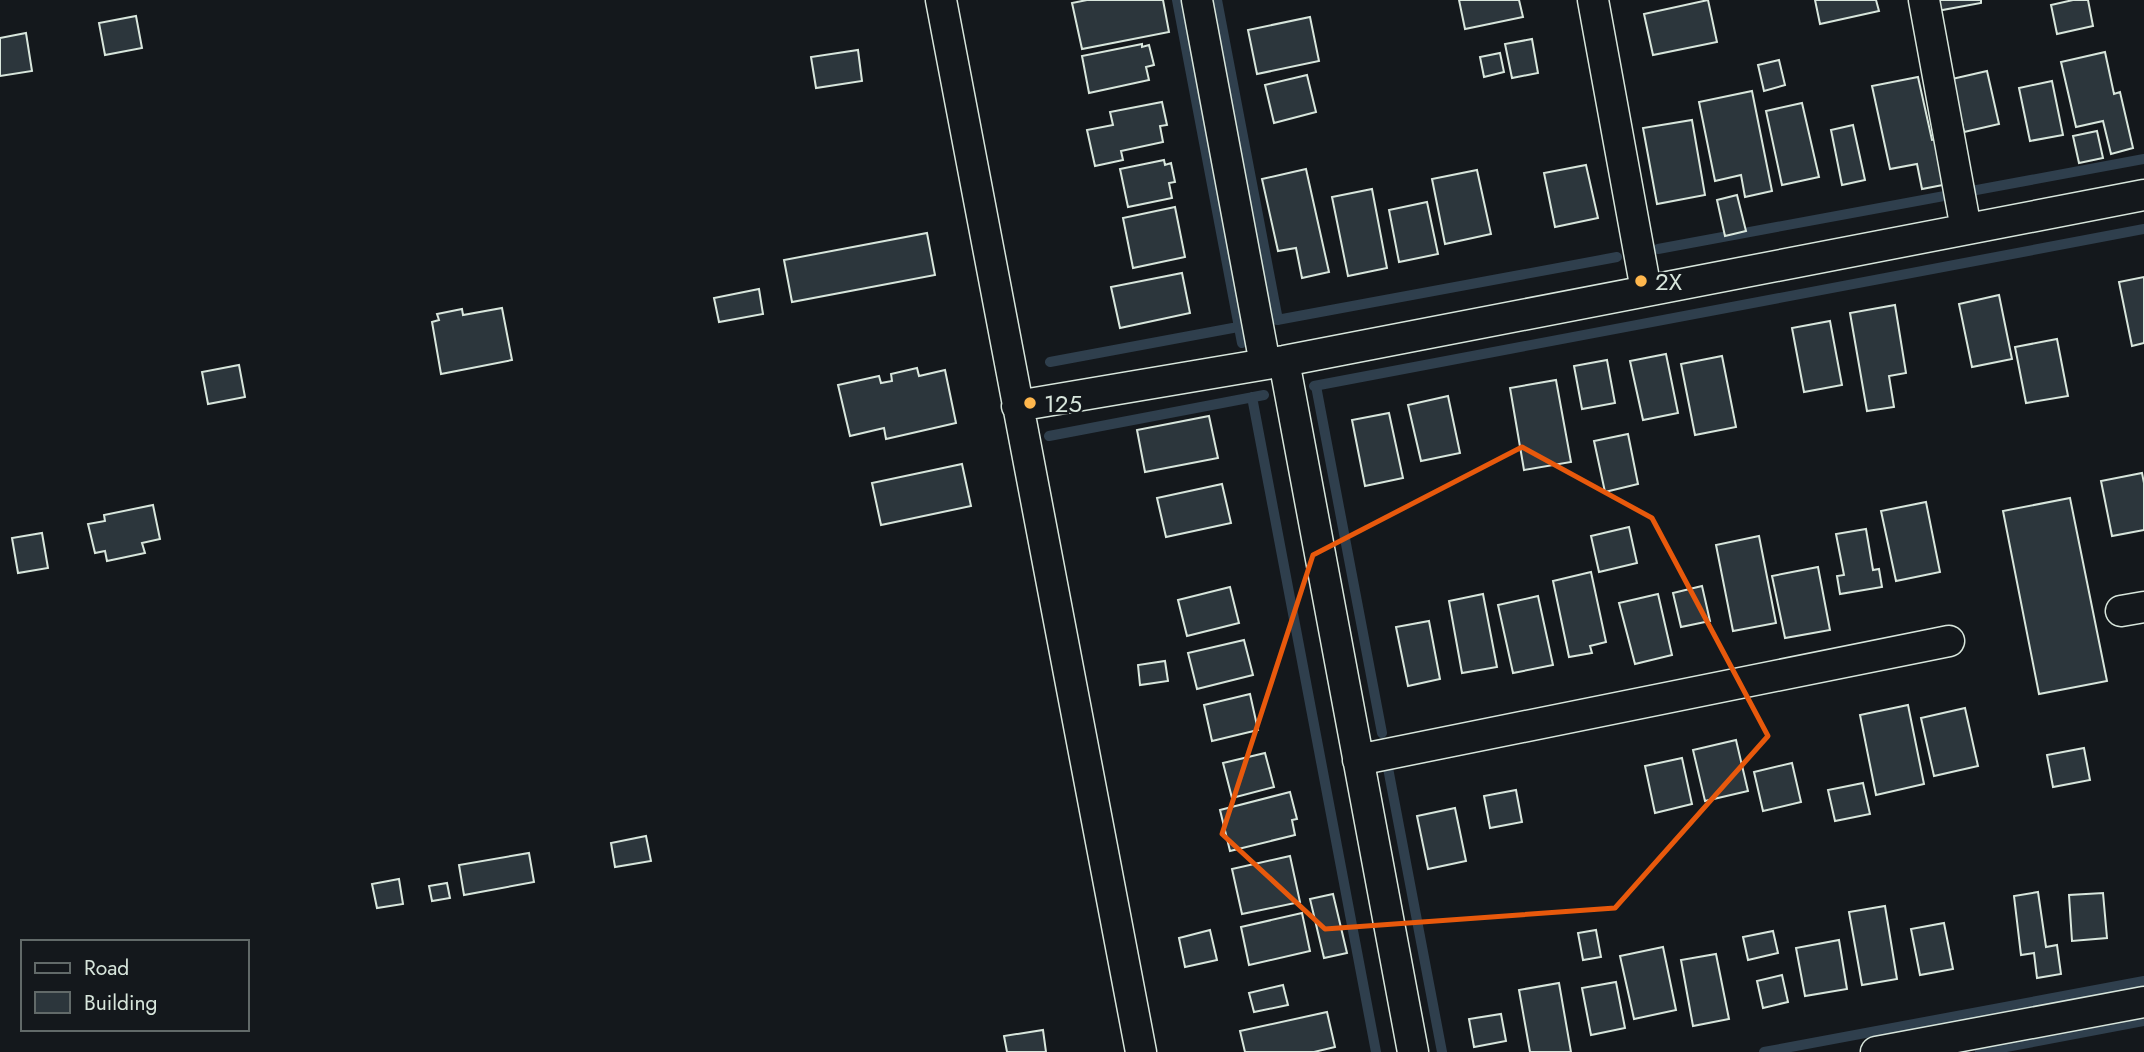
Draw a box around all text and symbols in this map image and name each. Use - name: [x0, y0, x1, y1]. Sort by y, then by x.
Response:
- place label: 2X: [1655, 264, 1683, 299]
- marker: 2X: [1633, 273, 1649, 289]
- place label: 125: [1044, 386, 1082, 421]
- marker: 125: [1022, 395, 1038, 411]
- legend: [21, 940, 248, 1031]
- text: Road: [84, 953, 129, 983]
- text: Building: [84, 988, 157, 1018]

